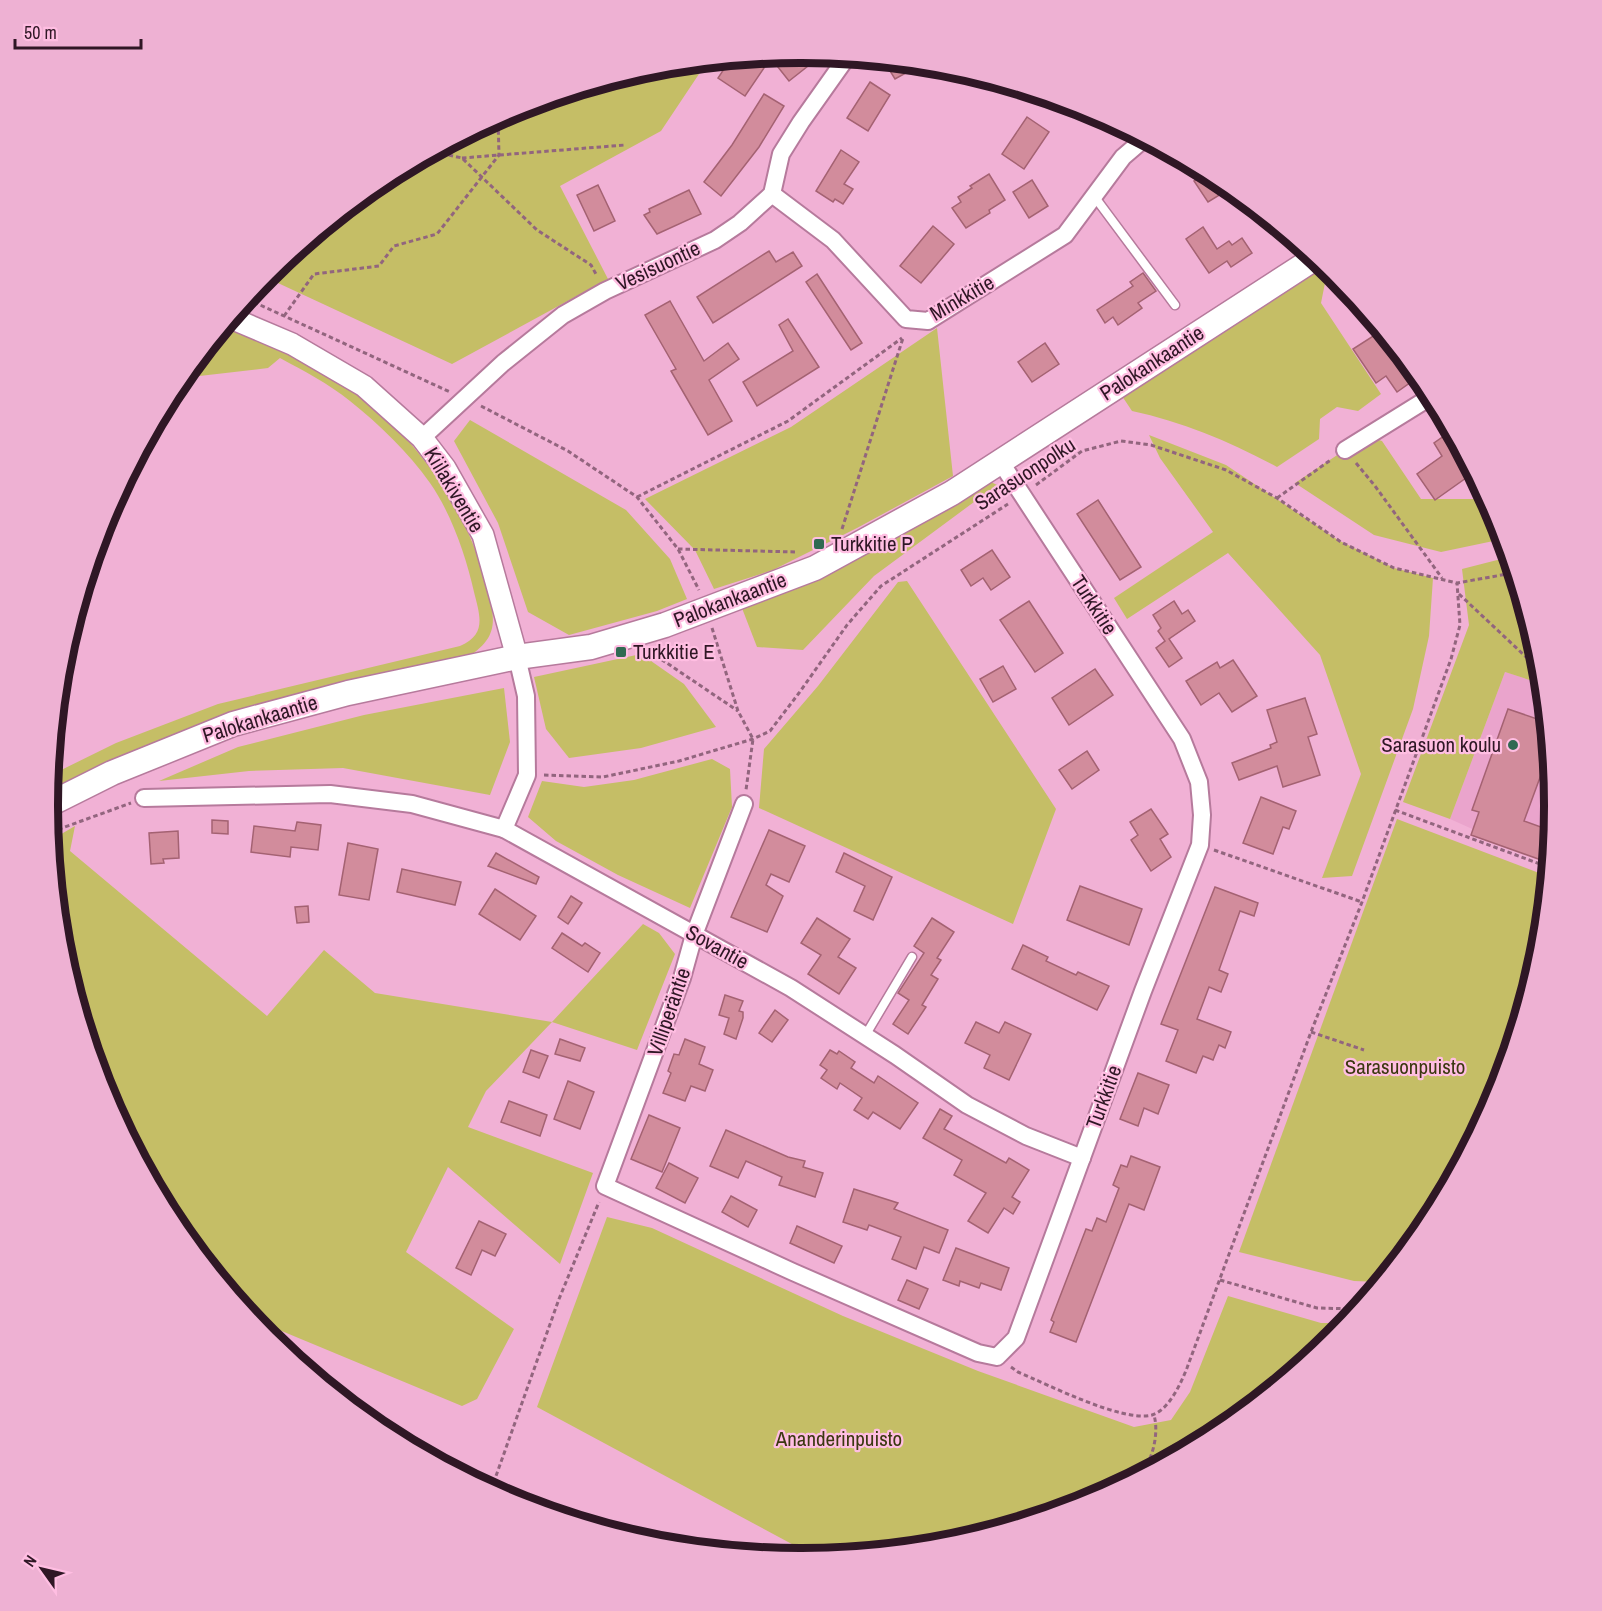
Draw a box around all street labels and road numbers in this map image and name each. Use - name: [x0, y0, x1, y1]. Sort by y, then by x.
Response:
- street label: Vesisuontie: [611, 233, 705, 298]
- street label: Minkkitie: [924, 268, 999, 328]
- street label: Palokankaantie: [1094, 318, 1209, 407]
- street label: Sarasuonpolku: [969, 430, 1081, 517]
- street label: Kiilakiventie: [418, 442, 491, 538]
- street label: Palokankaantie: [669, 565, 790, 634]
- street label: Turkkitie: [1064, 569, 1124, 640]
- street label: Palokankaantie: [199, 687, 321, 750]
- street label: Sovantie: [680, 917, 754, 976]
- street label: Villiperäntie: [640, 964, 697, 1060]
- street label: Turkkitie: [1079, 1061, 1128, 1133]

